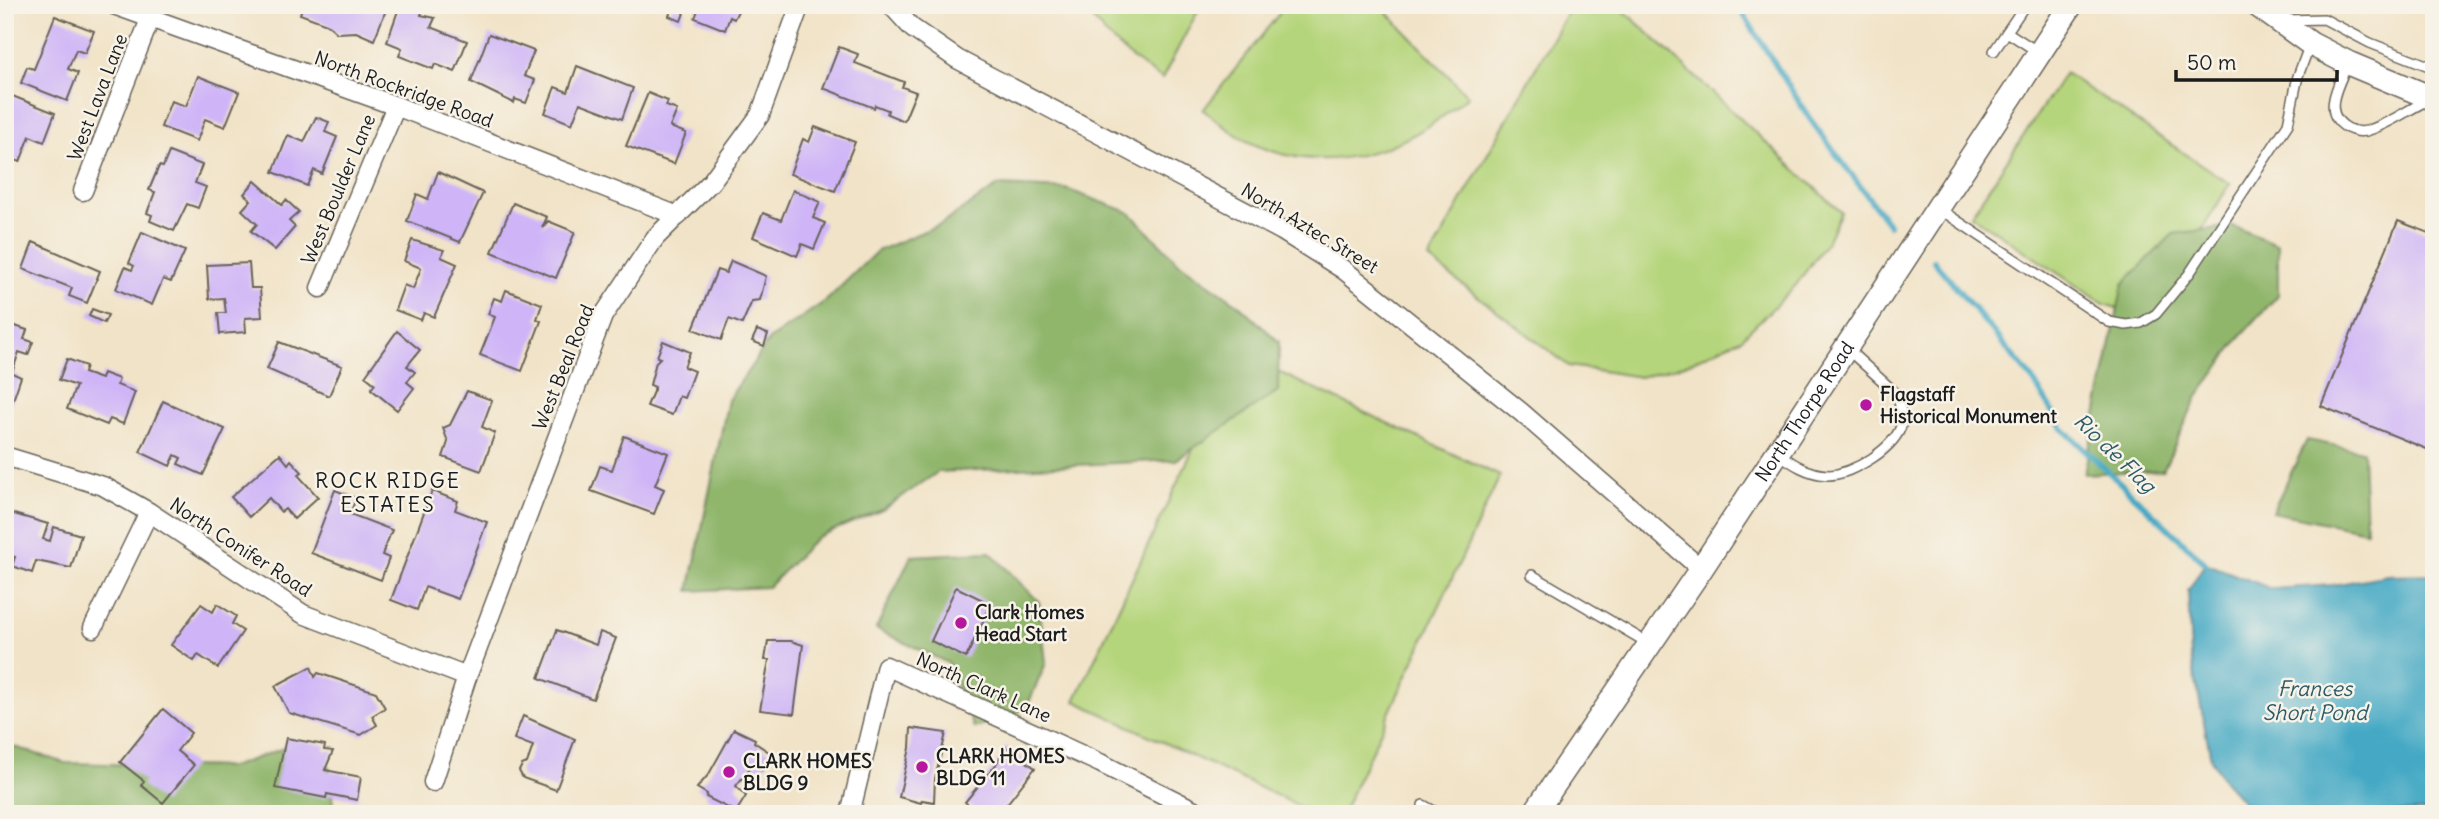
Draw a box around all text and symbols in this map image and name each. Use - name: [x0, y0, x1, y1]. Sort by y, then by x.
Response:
- street label: West Lava Lane: [62, 30, 132, 164]
- scale bar: [2176, 38, 2338, 82]
- street label: North Rockridge Road: [311, 46, 497, 132]
- text: 50 m: [2187, 49, 2236, 76]
- street label: West Boulder Lane: [296, 110, 380, 268]
- street label: North Aztec Street: [1237, 178, 1383, 278]
- street label: West Beal Road: [527, 301, 599, 433]
- street label: North Thorpe Road: [1750, 337, 1859, 486]
- place label: Flagstaff Historical Monument: [1880, 382, 2057, 428]
- marker: Flagstaff Historical Monument: [1858, 397, 1874, 413]
- water label: Rio de Flag: [2068, 407, 2163, 500]
- district label: ROCK RIDGE ESTATES: [315, 467, 461, 518]
- street label: North Conifer Road: [166, 492, 316, 602]
- place label: Clark Homes Head Start: [975, 600, 1085, 646]
- marker: Clark Homes Head Start: [953, 615, 969, 631]
- street label: North Clark Lane: [913, 647, 1055, 727]
- water label: Frances Short Pond: [2263, 675, 2370, 726]
- place label: CLARK HOMES BLDG 11: [936, 744, 1065, 790]
- place label: CLARK HOMES BLDG 9: [743, 749, 872, 795]
- marker: CLARK HOMES BLDG 11: [914, 759, 930, 775]
- marker: CLARK HOMES BLDG 9: [721, 764, 737, 780]

